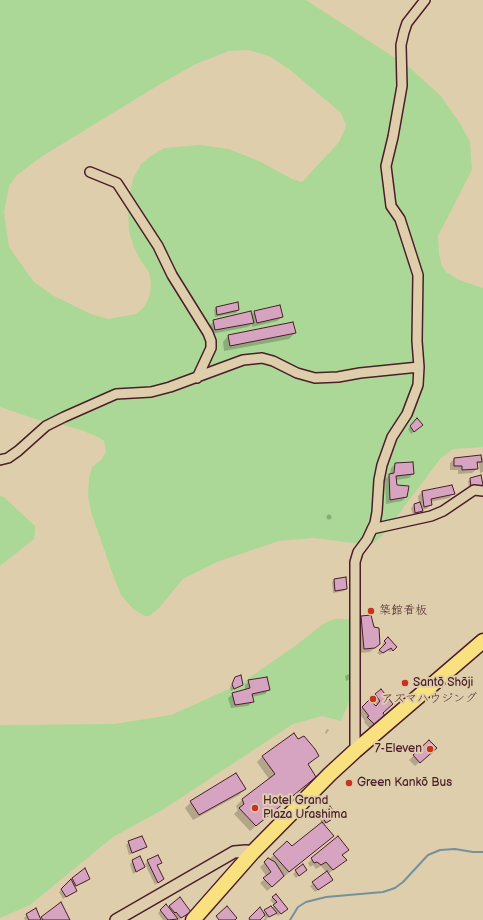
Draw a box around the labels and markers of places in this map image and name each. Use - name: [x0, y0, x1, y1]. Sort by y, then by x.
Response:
- place label: 築館看板: [379, 604, 427, 618]
- marker: 築館看板: [366, 606, 376, 616]
- place label: Santō Shōji: [413, 676, 473, 690]
- marker: Santō Shōji: [400, 678, 410, 688]
- place label: アズマハウジング: [381, 692, 477, 706]
- marker: アズマハウジング: [368, 694, 378, 704]
- place label: 7-Eleven: [375, 742, 422, 756]
- marker: 7-Eleven: [425, 744, 435, 754]
- place label: Green Kankō Bus: [357, 776, 452, 790]
- marker: Green Kankō Bus: [344, 778, 354, 788]
- place label: Hotel Grand Plaza Urashima: [263, 794, 347, 822]
- marker: Hotel Grand Plaza Urashima: [250, 803, 260, 813]

